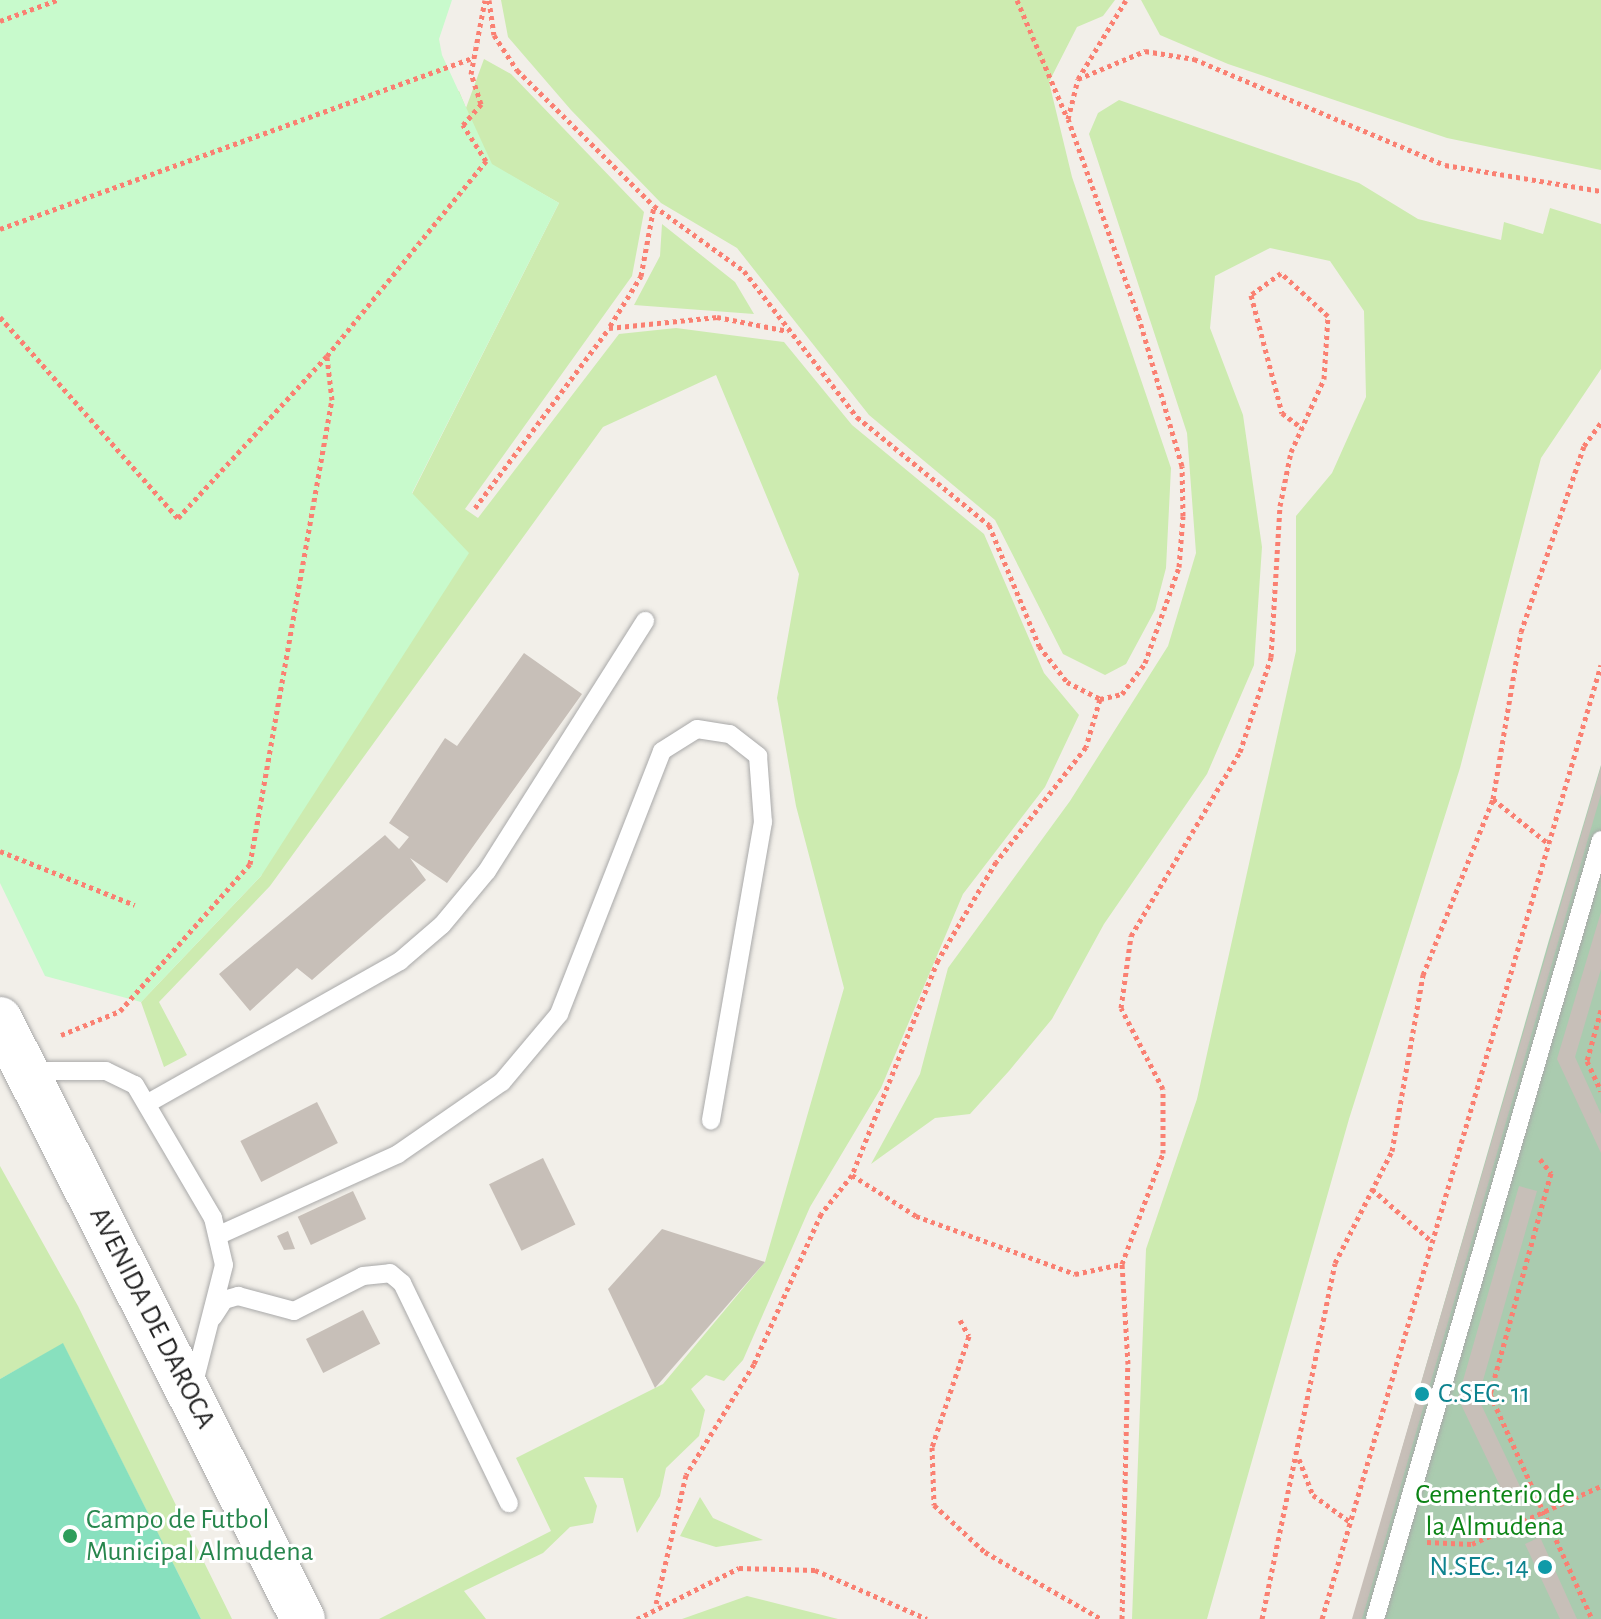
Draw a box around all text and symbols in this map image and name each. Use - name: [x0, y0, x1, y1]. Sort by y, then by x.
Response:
- street label: AVENIDA DE DAROCA: [82, 1202, 222, 1434]
- place label: C.SEC. 11: [1438, 1377, 1530, 1411]
- marker: C.SEC. 11: [1413, 1385, 1431, 1403]
- park label: Cementerio de la Almudena: [1415, 1478, 1575, 1544]
- place label: Campo de Futbol Municipal Almudena: [86, 1503, 314, 1569]
- marker: Campo de Futbol Municipal Almudena: [61, 1527, 79, 1545]
- place label: N.SEC. 14: [1429, 1550, 1529, 1584]
- marker: N.SEC. 14: [1536, 1558, 1554, 1576]

